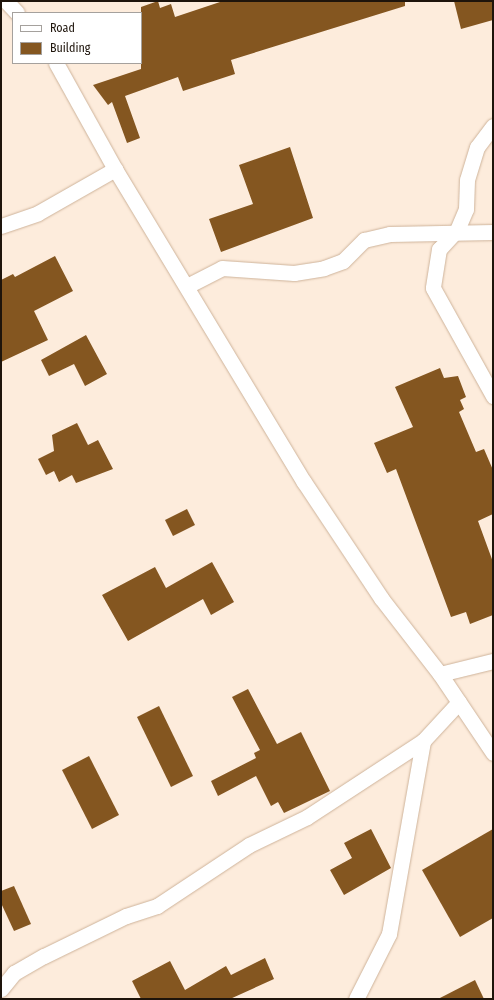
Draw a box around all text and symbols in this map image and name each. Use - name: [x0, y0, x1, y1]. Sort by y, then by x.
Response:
- legend: [12, 12, 142, 64]
- text: Road: [50, 21, 75, 35]
- text: Building: [50, 41, 90, 55]

